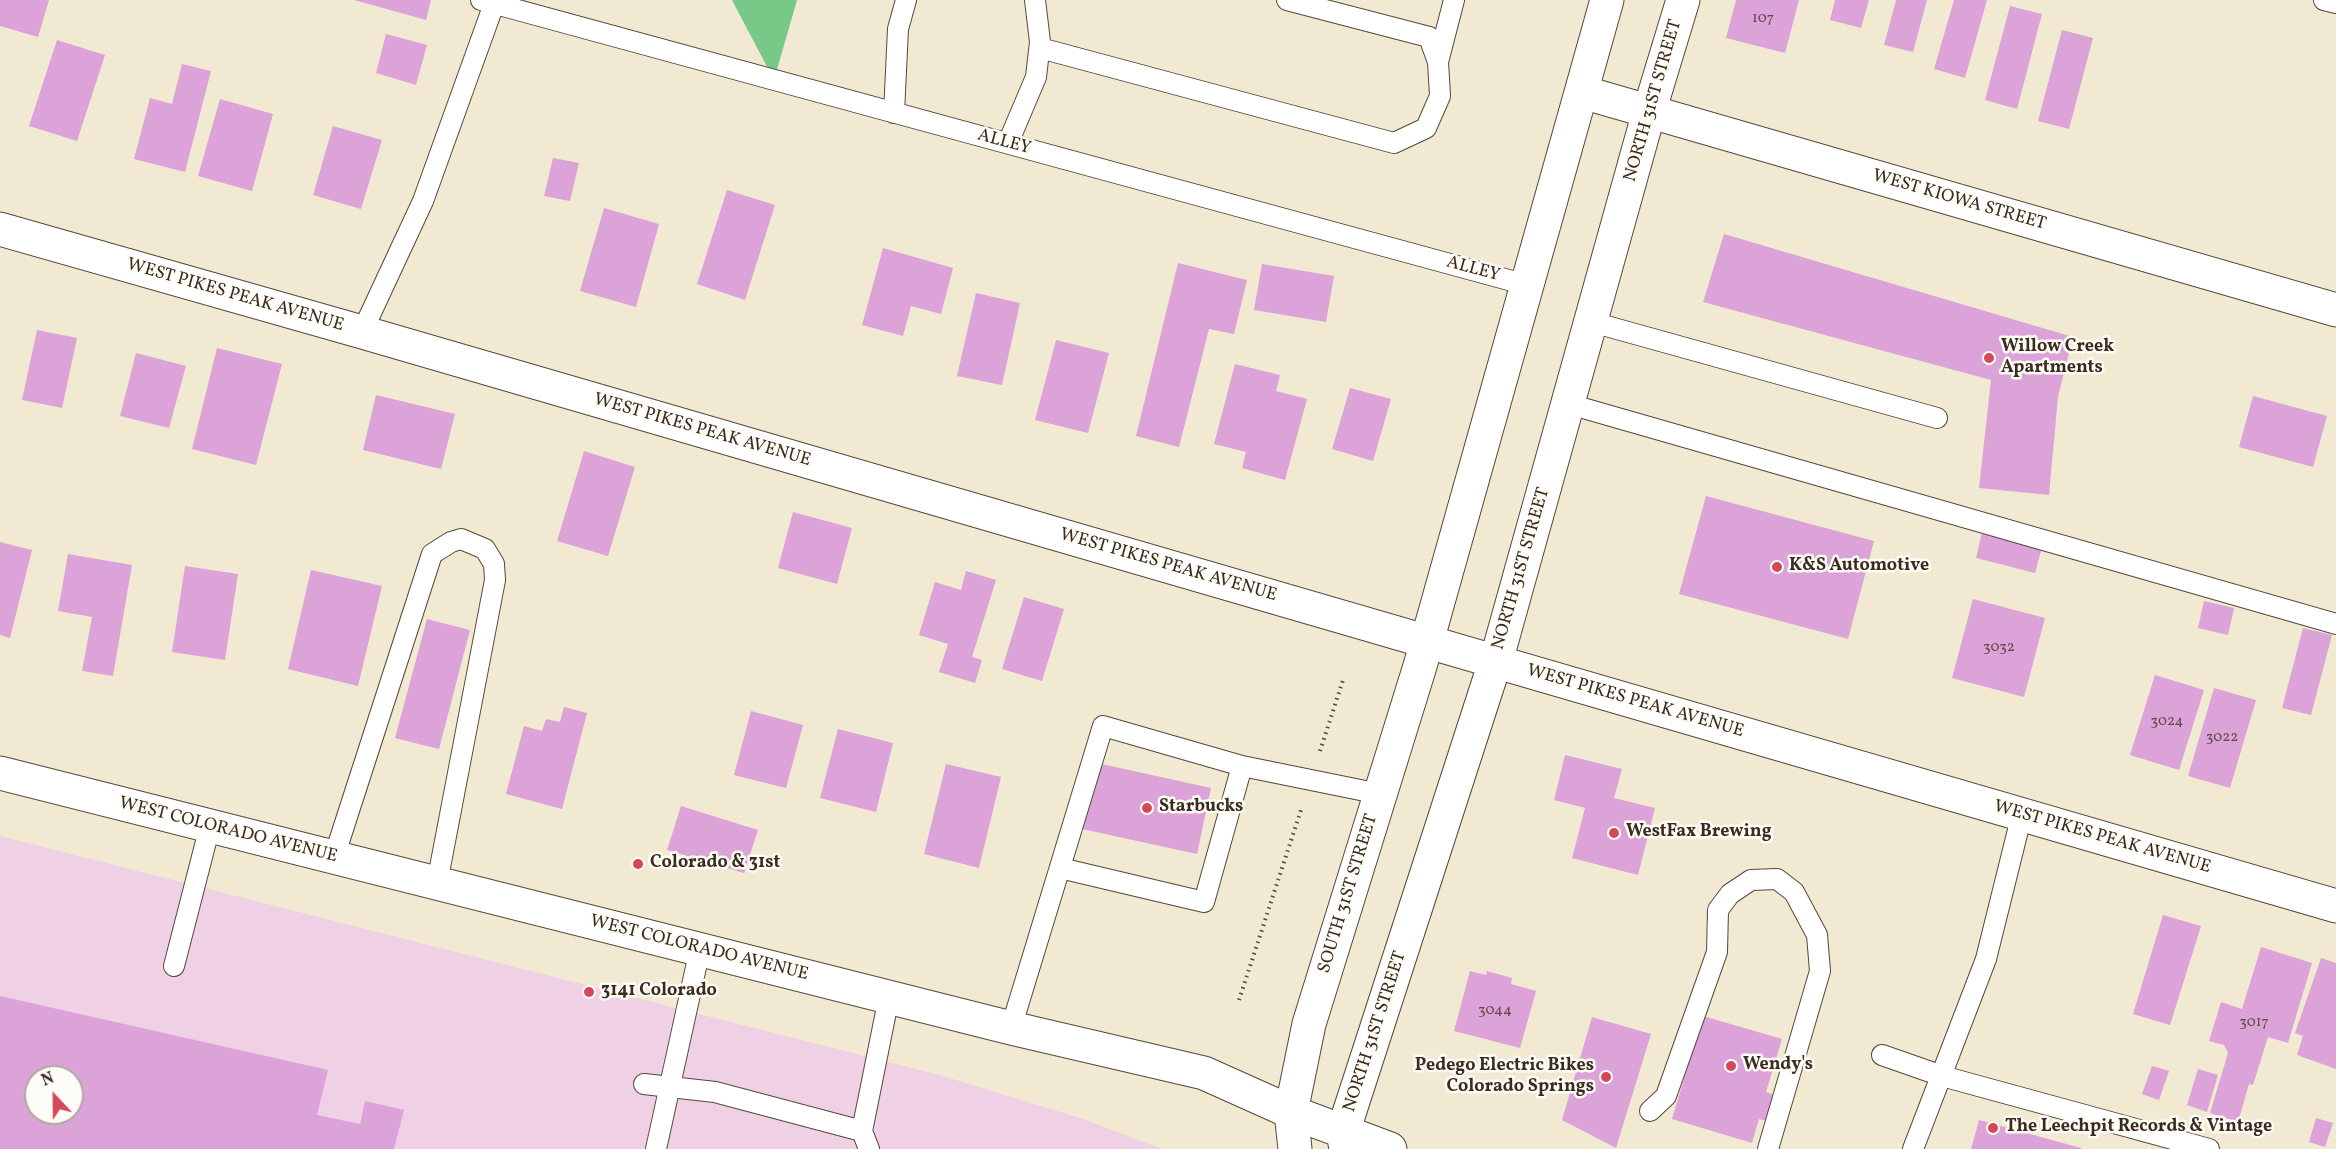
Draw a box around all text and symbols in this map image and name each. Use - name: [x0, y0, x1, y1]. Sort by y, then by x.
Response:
- house number: 107: [1752, 10, 1774, 28]
- street label: NORTH 31ST STREET: [1621, 17, 1687, 185]
- street label: ALLEY: [975, 125, 1033, 161]
- street label: WEST KIOWA STREET: [1870, 166, 2048, 236]
- street label: ALLEY: [1444, 252, 1502, 288]
- street label: WEST PIKES PEAK AVENUE: [124, 255, 346, 337]
- place label: Willow Creek Apartments: [2001, 337, 2114, 380]
- marker: Willow Creek Apartments: [1982, 351, 1996, 365]
- street label: WEST PIKES PEAK AVENUE: [591, 390, 813, 472]
- street label: NORTH 31ST STREET: [1489, 485, 1555, 653]
- street label: WEST PIKES PEAK AVENUE: [1057, 525, 1279, 607]
- place label: K&S Automotive: [1789, 556, 1929, 578]
- marker: K&S Automotive: [1770, 560, 1784, 574]
- house number: 3032: [1983, 639, 2015, 657]
- street label: WEST PIKES PEAK AVENUE: [1524, 661, 1746, 743]
- house number: 3024: [2151, 713, 2183, 731]
- house number: 3022: [2206, 729, 2238, 747]
- street label: WEST COLORADO AVENUE: [117, 793, 339, 869]
- place label: Starbucks: [1159, 797, 1243, 819]
- street label: WEST PIKES PEAK AVENUE: [1991, 797, 2213, 879]
- marker: Starbucks: [1140, 801, 1154, 815]
- street label: SOUTH 31ST STREET: [1314, 812, 1384, 976]
- place label: WestFax Brewing: [1626, 822, 1772, 844]
- marker: WestFax Brewing: [1607, 826, 1621, 840]
- place label: Colorado & 31st: [650, 853, 780, 875]
- marker: Colorado & 31st: [631, 857, 645, 871]
- street label: WEST COLORADO AVENUE: [588, 911, 810, 987]
- street label: NORTH 31ST STREET: [1340, 949, 1412, 1115]
- place label: 3141 Colorado: [601, 981, 717, 1003]
- marker: 3141 Colorado: [582, 985, 596, 999]
- house number: 3044: [1478, 1002, 1512, 1020]
- house number: 3017: [2239, 1014, 2269, 1032]
- place label: Wendy's: [1743, 1055, 1813, 1077]
- place label: Pedego Electric Bikes Colorado Springs: [1415, 1056, 1594, 1098]
- marker: Wendy's: [1724, 1059, 1738, 1073]
- north arrow: [24, 1065, 84, 1125]
- text: N: [38, 1068, 58, 1093]
- marker: Pedego Electric Bikes Colorado Springs: [1599, 1070, 1613, 1084]
- place label: The Leechpit Records & Vintage: [2005, 1117, 2272, 1139]
- marker: The Leechpit Records & Vintage: [1986, 1121, 2000, 1135]

